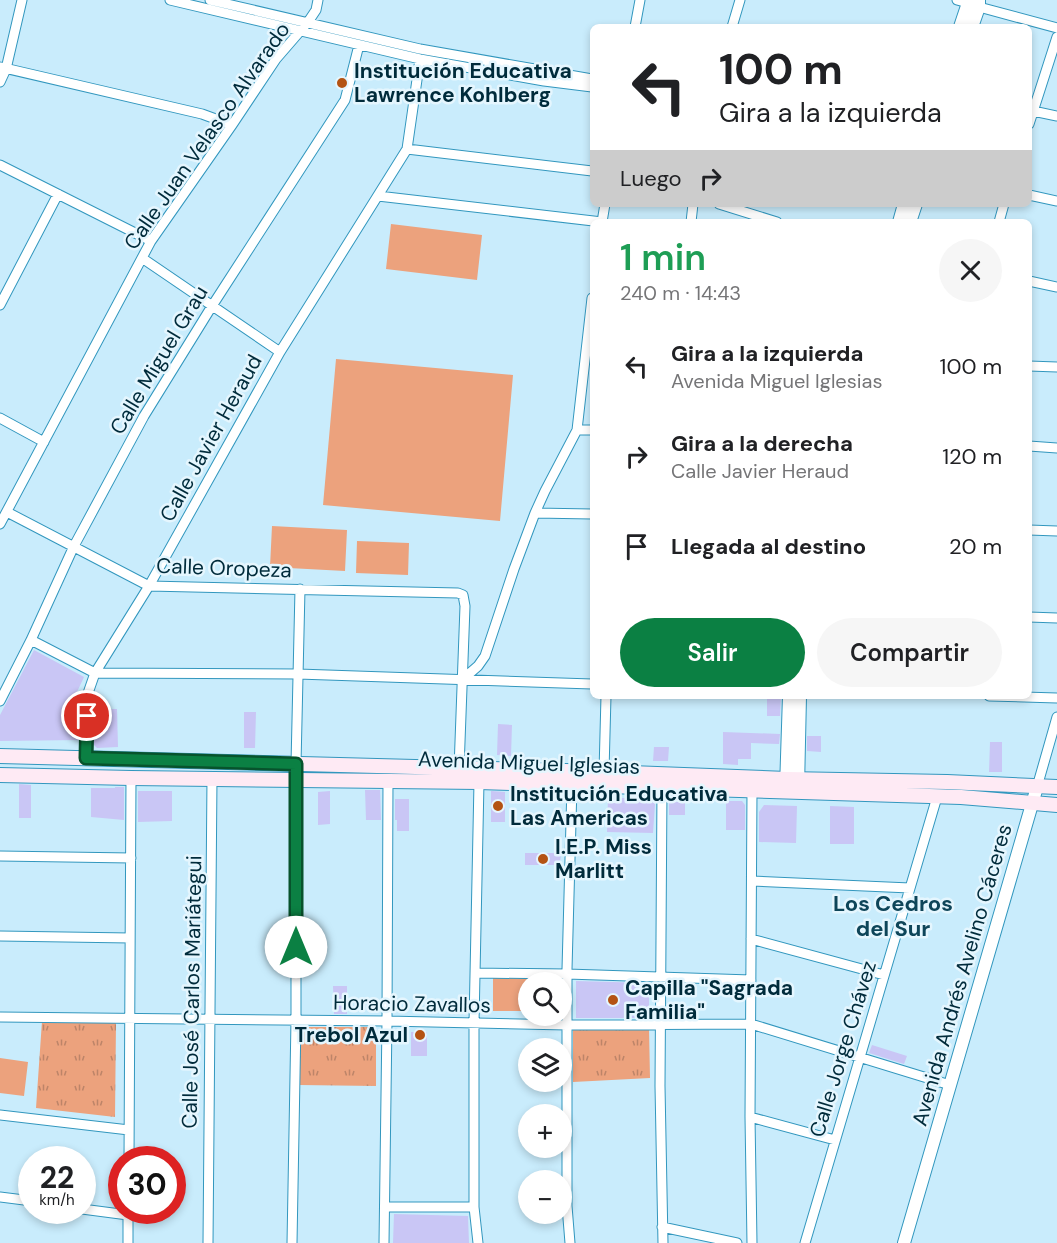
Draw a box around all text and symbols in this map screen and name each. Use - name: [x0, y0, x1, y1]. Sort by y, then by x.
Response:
- street label: Calle Juan Velasco Alvarado: [118, 17, 296, 255]
- text: 100 m: [719, 42, 843, 97]
- icon: left: [620, 48, 698, 126]
- place label: Institución Educativa Lawrence Kohlberg: [354, 57, 572, 109]
- marker: Institución Educativa Lawrence Kohlberg: [335, 76, 349, 90]
- text: Gira a la izquierda: [719, 95, 942, 130]
- icon: right: [694, 162, 727, 195]
- text: Luego: [620, 164, 682, 193]
- text: 1 min: [620, 234, 706, 281]
- button: close: [939, 239, 1002, 302]
- street label: Calle Miguel Grau: [103, 280, 215, 440]
- text: 240 m · 14:43: [620, 280, 741, 306]
- text: Gira a la izquierda: [671, 339, 863, 368]
- street label: Calle Javier Heraud: [153, 349, 269, 527]
- icon: left: [620, 350, 653, 383]
- text: 100 m: [940, 352, 1002, 381]
- text: Avenida Miguel Iglesias: [671, 368, 882, 394]
- text: Gira a la derecha: [671, 429, 853, 458]
- icon: right: [620, 440, 653, 473]
- text: 120 m: [942, 442, 1002, 471]
- text: Calle Javier Heraud: [671, 458, 849, 484]
- icon: arrive: [620, 530, 653, 563]
- text: Llegada al destino: [671, 532, 866, 561]
- text: 20 m: [949, 532, 1002, 561]
- street label: Calle Oropeza: [156, 552, 292, 584]
- button: Salir: [620, 618, 805, 687]
- button: Compartir: [817, 618, 1002, 687]
- pin: [61, 690, 112, 741]
- icon: arrive: [70, 699, 103, 732]
- street label: Avenida Miguel Iglesias: [418, 745, 640, 781]
- place label: Institución Educativa Las Americas: [510, 780, 728, 832]
- marker: Institución Educativa Las Americas: [491, 799, 505, 813]
- street label: Avenida Andrés Avelino Cáceres: [905, 821, 1019, 1129]
- place label: I.E.P. Miss Marlitt: [555, 833, 652, 885]
- marker: I.E.P. Miss Marlitt: [536, 852, 550, 866]
- street label: Calle José Carlos Mariátegui: [176, 855, 208, 1129]
- district label: Los Cedros del Sur: [833, 889, 953, 943]
- position arrow: [264, 915, 328, 979]
- street label: Calle Jorge Chávez: [803, 957, 883, 1141]
- map controls: [518, 972, 572, 1224]
- button: search: [518, 972, 572, 1026]
- place label: Capilla "Sagrada Familia": [625, 974, 793, 1026]
- street label: Horacio Zavallos: [333, 989, 491, 1019]
- marker: Capilla "Sagrada Familia": [606, 993, 620, 1007]
- place label: Trebol Azul: [295, 1021, 408, 1049]
- marker: Trebol Azul: [413, 1028, 427, 1042]
- button: layers: [518, 1038, 572, 1092]
- button: +: [518, 1104, 572, 1158]
- speed limit sign: 30: [108, 1146, 186, 1224]
- text: 22: [40, 1158, 74, 1197]
- button: −: [518, 1170, 572, 1224]
- text: km/h: [39, 1190, 75, 1210]

